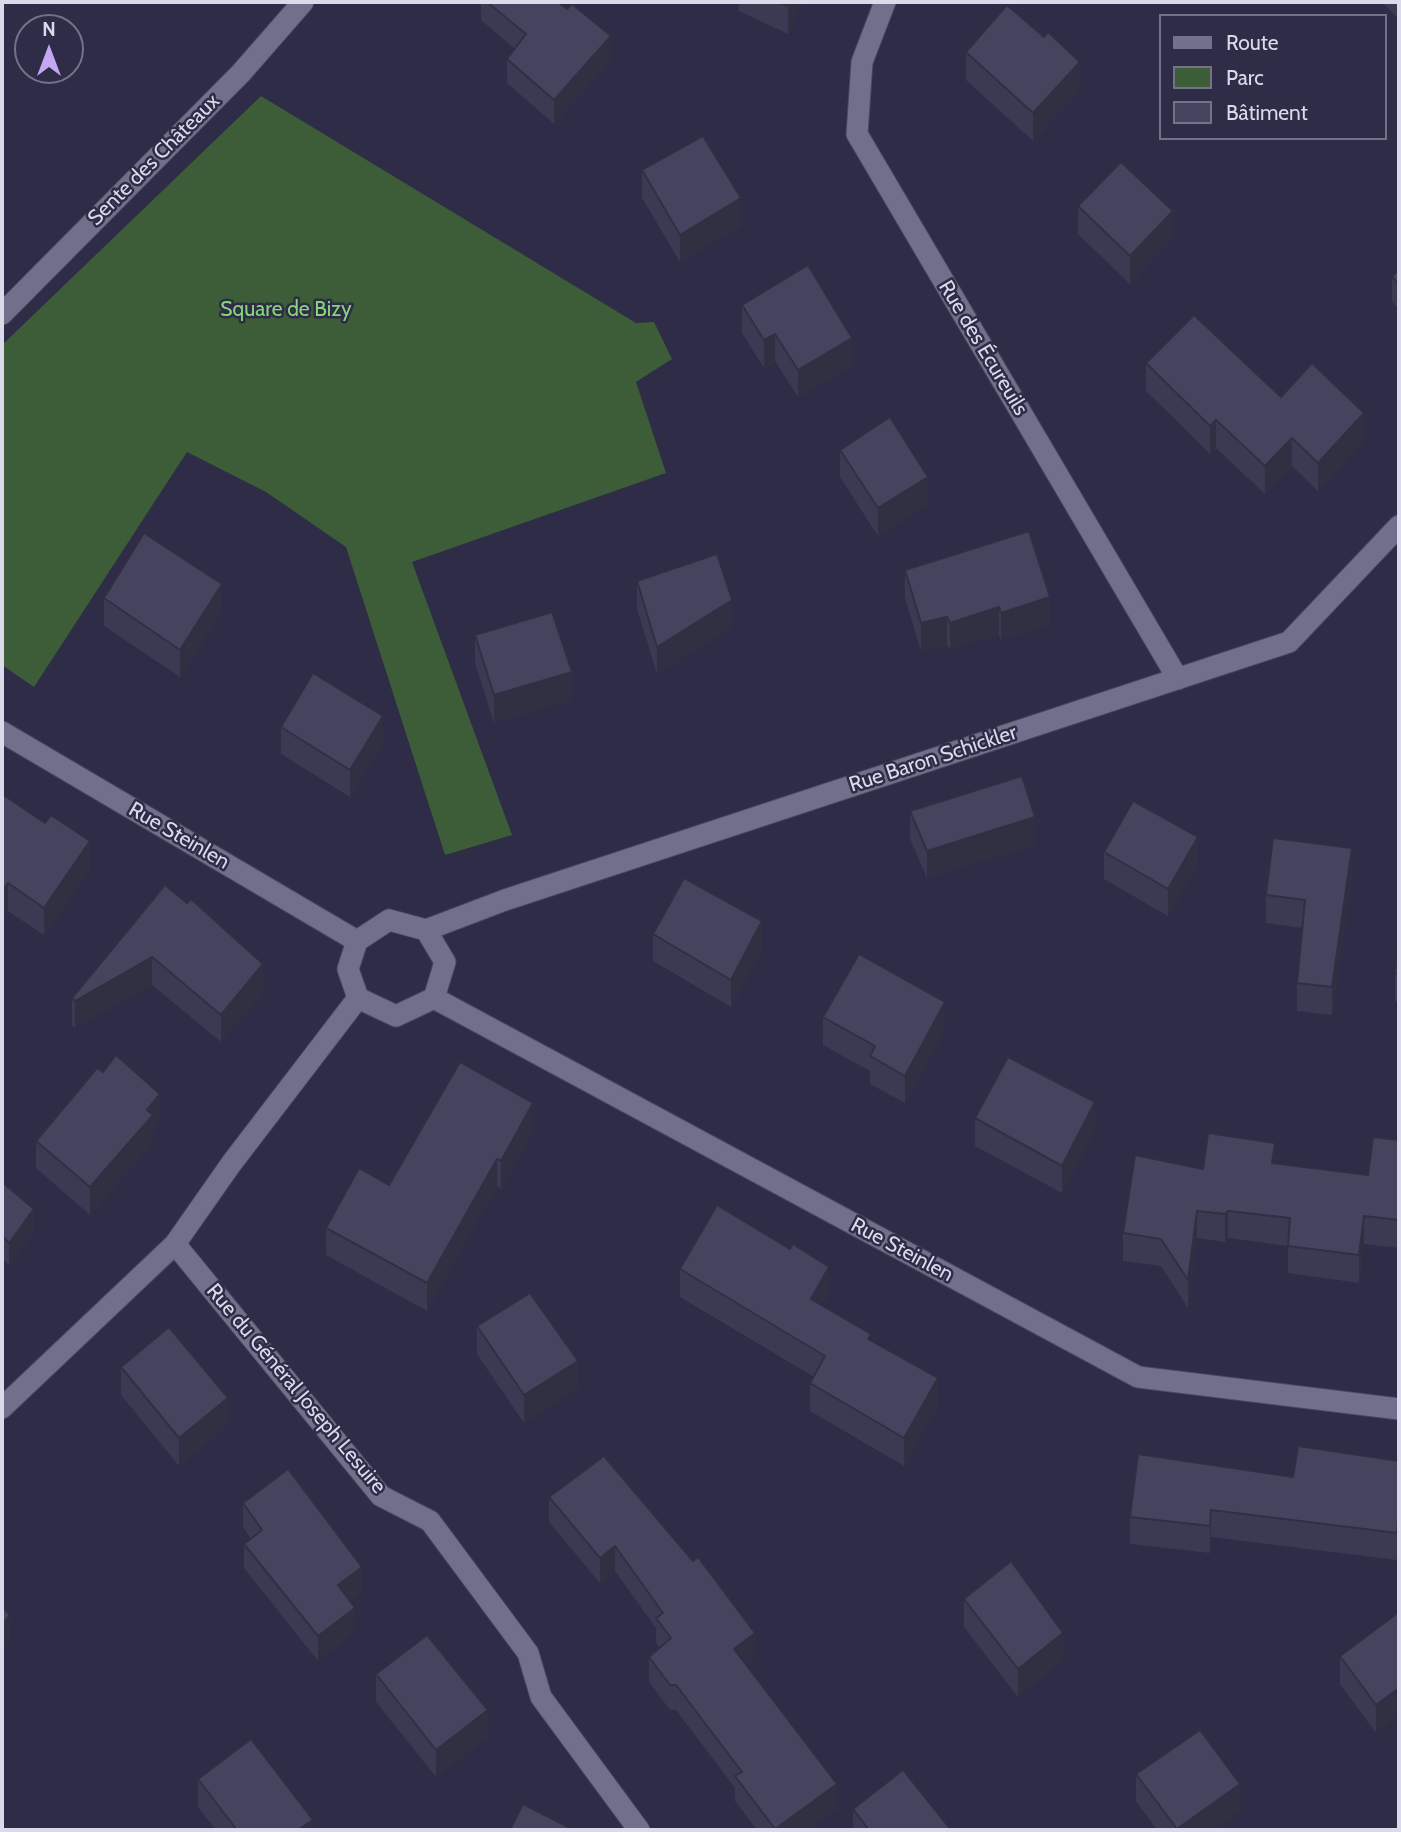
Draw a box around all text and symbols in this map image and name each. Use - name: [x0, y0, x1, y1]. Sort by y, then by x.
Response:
- north arrow: [14, 14, 84, 84]
- legend: [1160, 14, 1387, 140]
- text: N: [42, 18, 56, 41]
- text: Route: [1226, 30, 1279, 55]
- text: Parc: [1226, 65, 1264, 90]
- street label: Sente des Châteaux: [83, 89, 225, 231]
- text: Bâtiment: [1226, 100, 1308, 125]
- street label: Rue des Écureuils: [933, 276, 1033, 420]
- park label: Square de Bizy: [220, 297, 352, 323]
- street label: Rue Baron Schickler: [846, 720, 1020, 798]
- street label: Rue Steinlen: [124, 797, 234, 875]
- street label: Rue Steinlen: [847, 1213, 957, 1287]
- street label: Rue du Général Joseph Lesuire: [201, 1279, 391, 1499]

